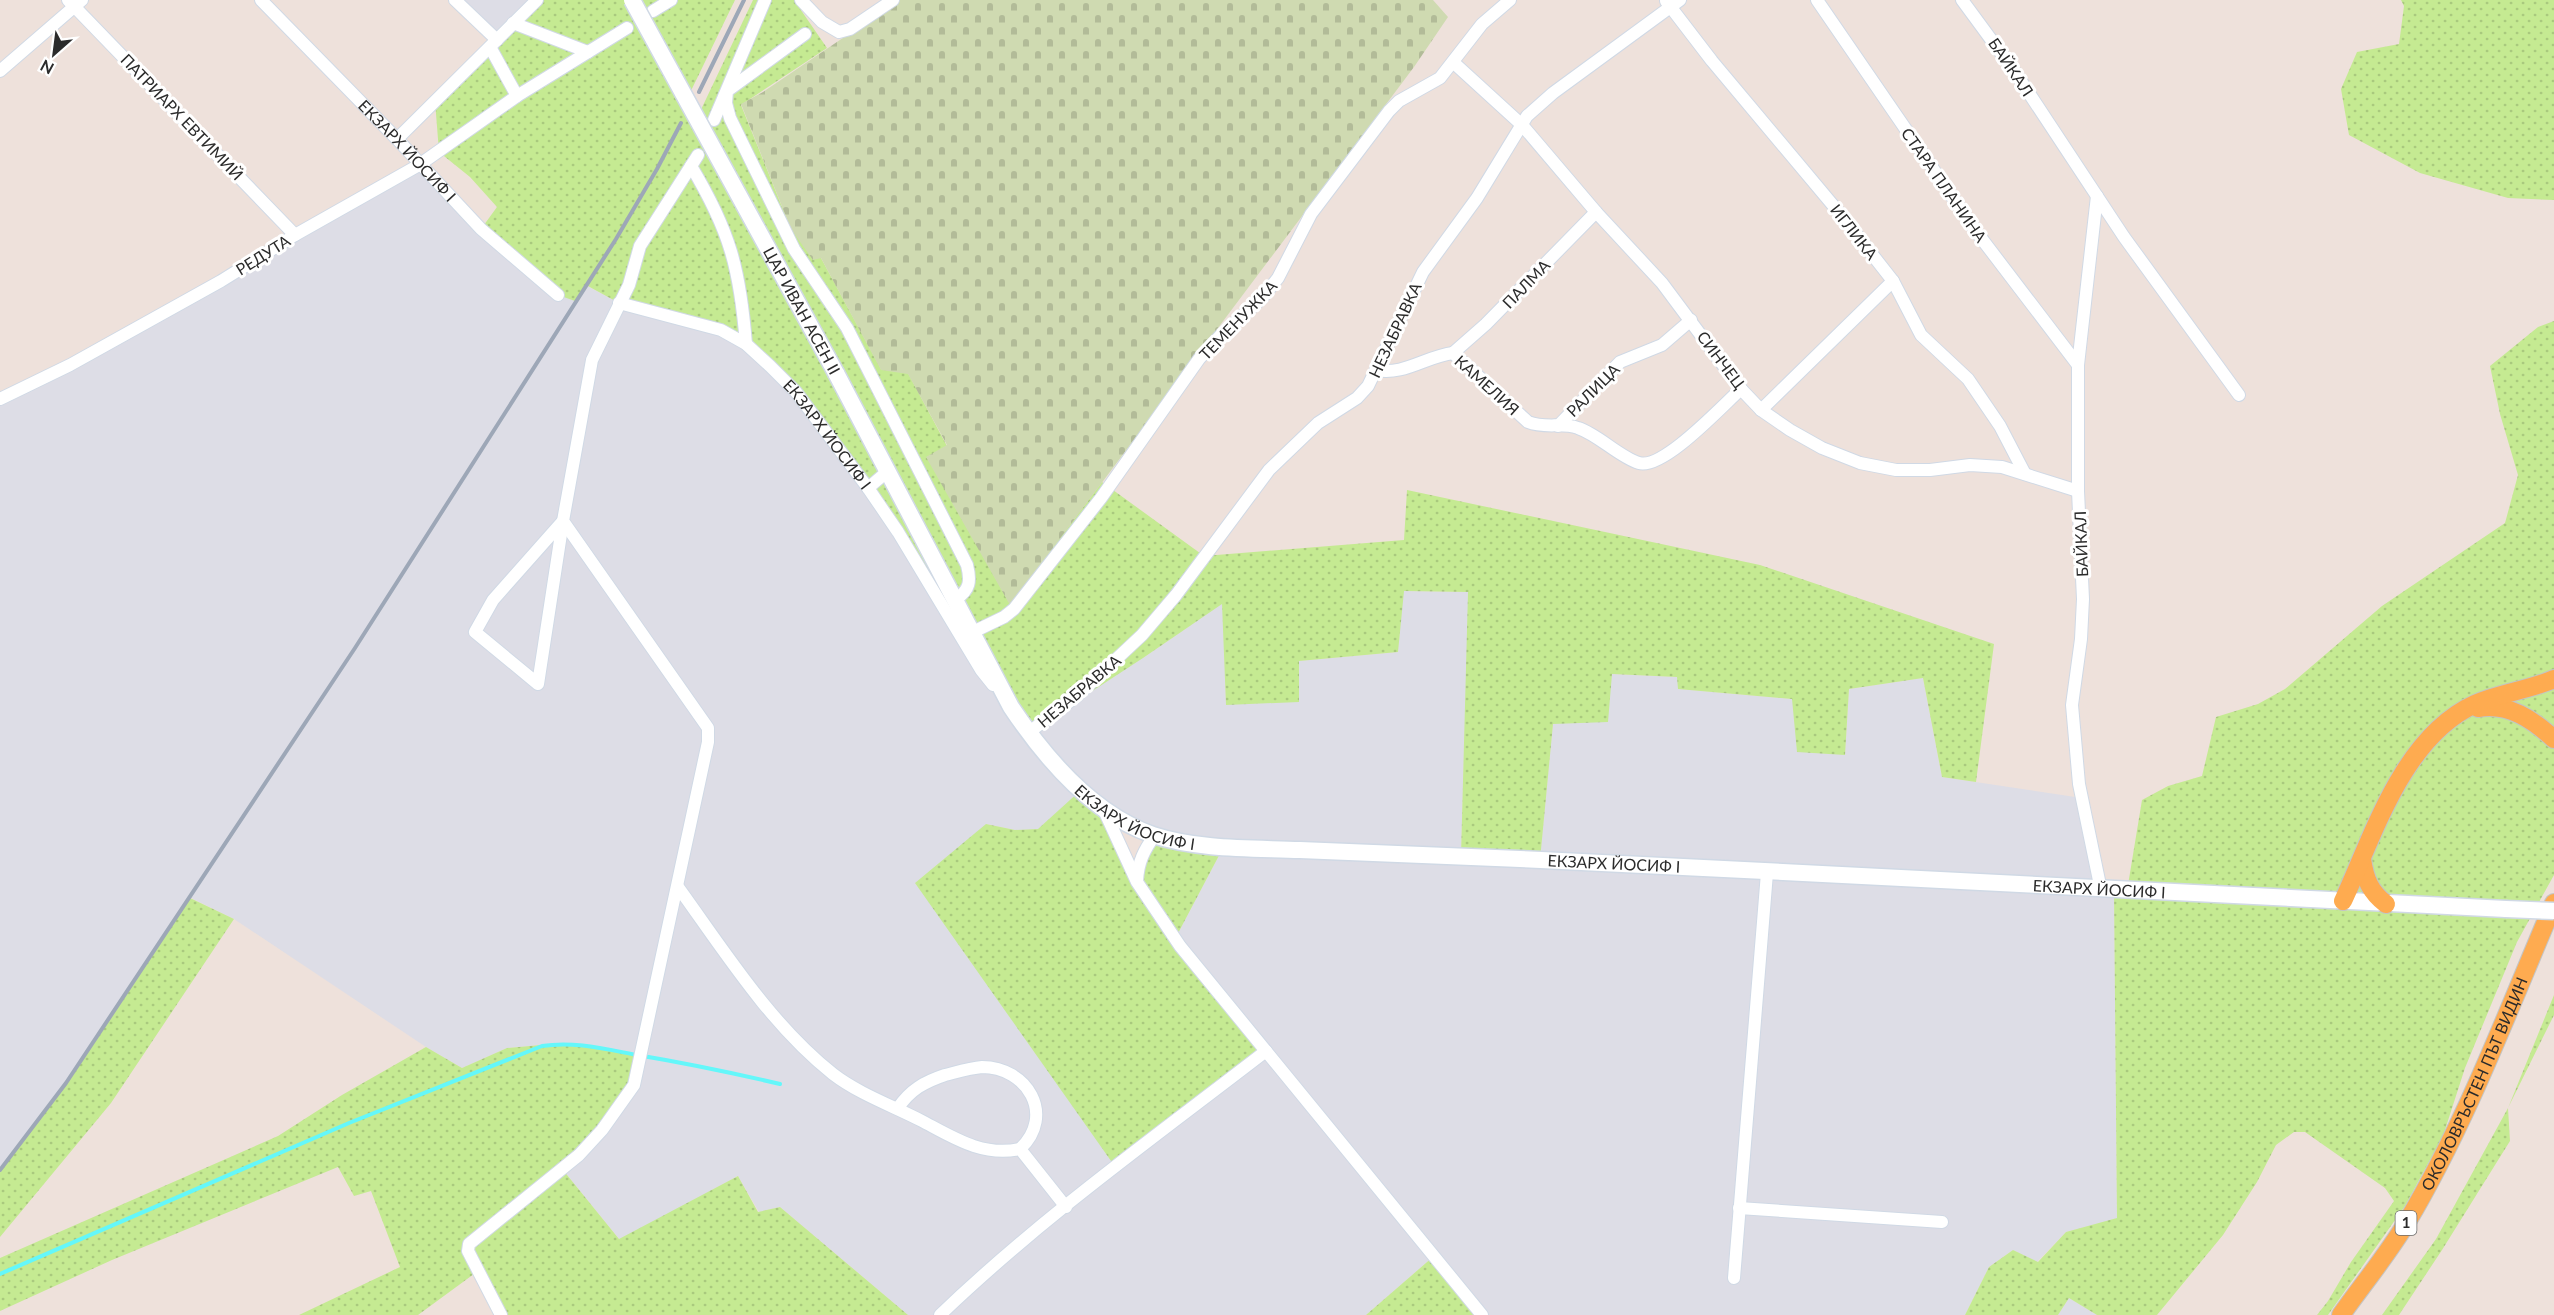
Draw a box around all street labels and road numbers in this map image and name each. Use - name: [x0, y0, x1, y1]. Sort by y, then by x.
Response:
- street label: БАЙКАЛ: [1985, 34, 2038, 99]
- street label: ПАТРИАРХ ЕВТИМИЙ: [117, 50, 247, 184]
- street label: ЕКЗАРХ ЙОСИФ I: [355, 96, 460, 205]
- street label: СТАРА ПЛАНИНА: [1898, 124, 1991, 246]
- street label: ИГЛИКА: [1827, 200, 1882, 263]
- street label: РЕДУТА: [232, 230, 294, 279]
- street label: ЦАР ИВАН АСЕН II: [760, 243, 845, 377]
- street label: ПАЛМА: [1498, 255, 1553, 312]
- street label: ТЕМЕНУЖКА: [1195, 276, 1280, 363]
- street label: НЕЗАБРАВКА: [1364, 279, 1425, 380]
- street label: СИНЧЕЦ: [1694, 327, 1750, 393]
- street label: КАМЕЛИЯ: [1451, 351, 1523, 418]
- street label: РАЛИЦА: [1562, 359, 1623, 420]
- street label: ЕКЗАРХ ЙОСИФ I: [780, 375, 875, 493]
- street label: БАЙКАЛ: [2070, 511, 2091, 577]
- street label: НЕЗАБРАВКА: [1033, 650, 1124, 731]
- street label: ЕКЗАРХ ЙОСИФ I: [1071, 780, 1196, 853]
- street label: ЕКЗАРХ ЙОСИФ I: [1547, 850, 1681, 876]
- street label: ЕКЗАРХ ЙОСИФ I: [2032, 875, 2166, 901]
- street label: ОКОЛОВРЪСТЕН ПЪТ ВИДИН: [2417, 974, 2531, 1194]
- road number: 1: [2396, 1211, 2416, 1235]

